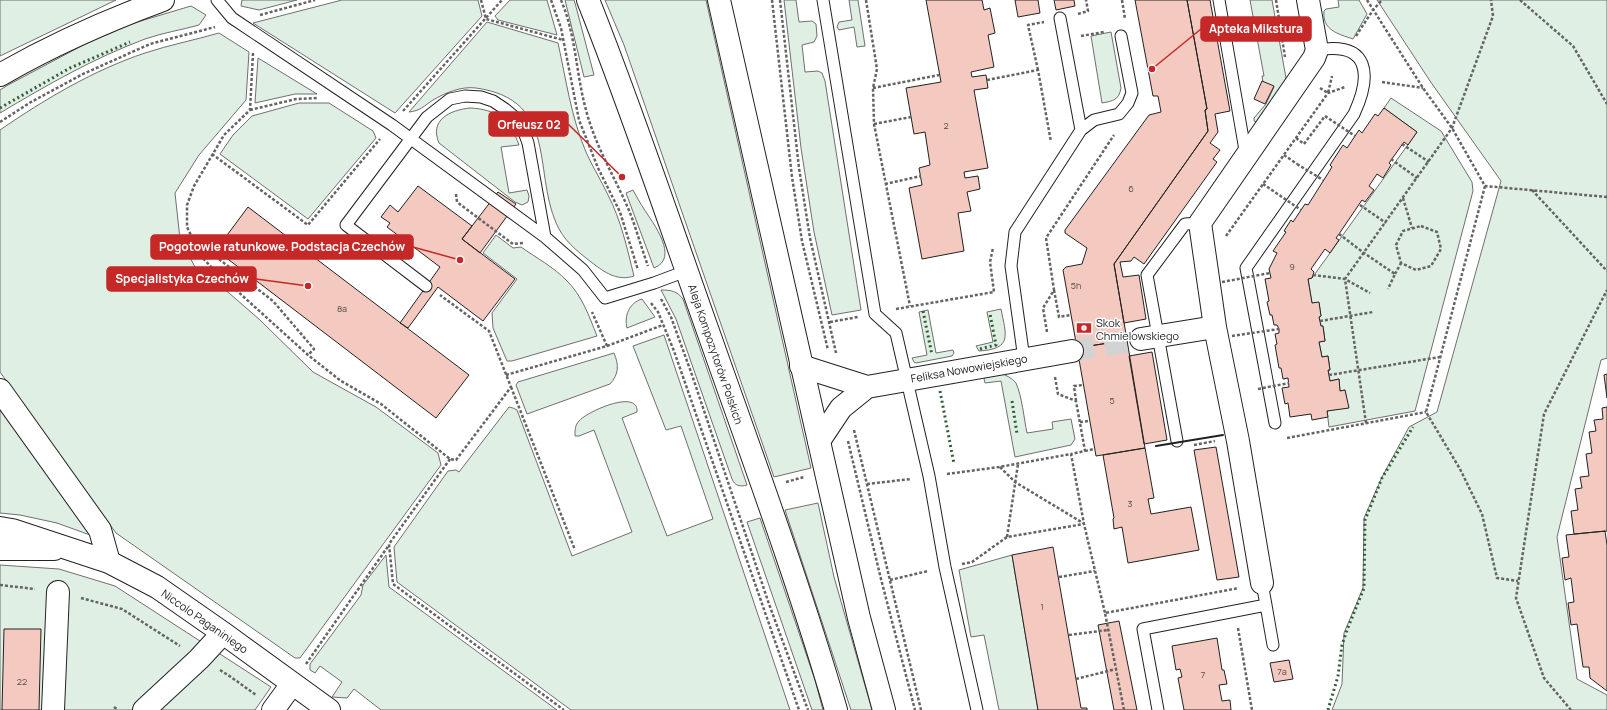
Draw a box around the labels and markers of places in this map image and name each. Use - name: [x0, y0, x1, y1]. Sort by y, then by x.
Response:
- callout: Apteka Mikstura: [1201, 17, 1311, 41]
- callout: Orfeusz 02: [489, 112, 568, 136]
- callout: Pogotowie ratunkowe. Podstacja Czechów: [151, 235, 413, 259]
- callout: Specjalistyka Czechów: [107, 267, 256, 291]
- place label: Skok Chmielowskiego: [1096, 315, 1180, 343]
- bank icon: Skok Chmielowskiego: [1075, 319, 1093, 337]

